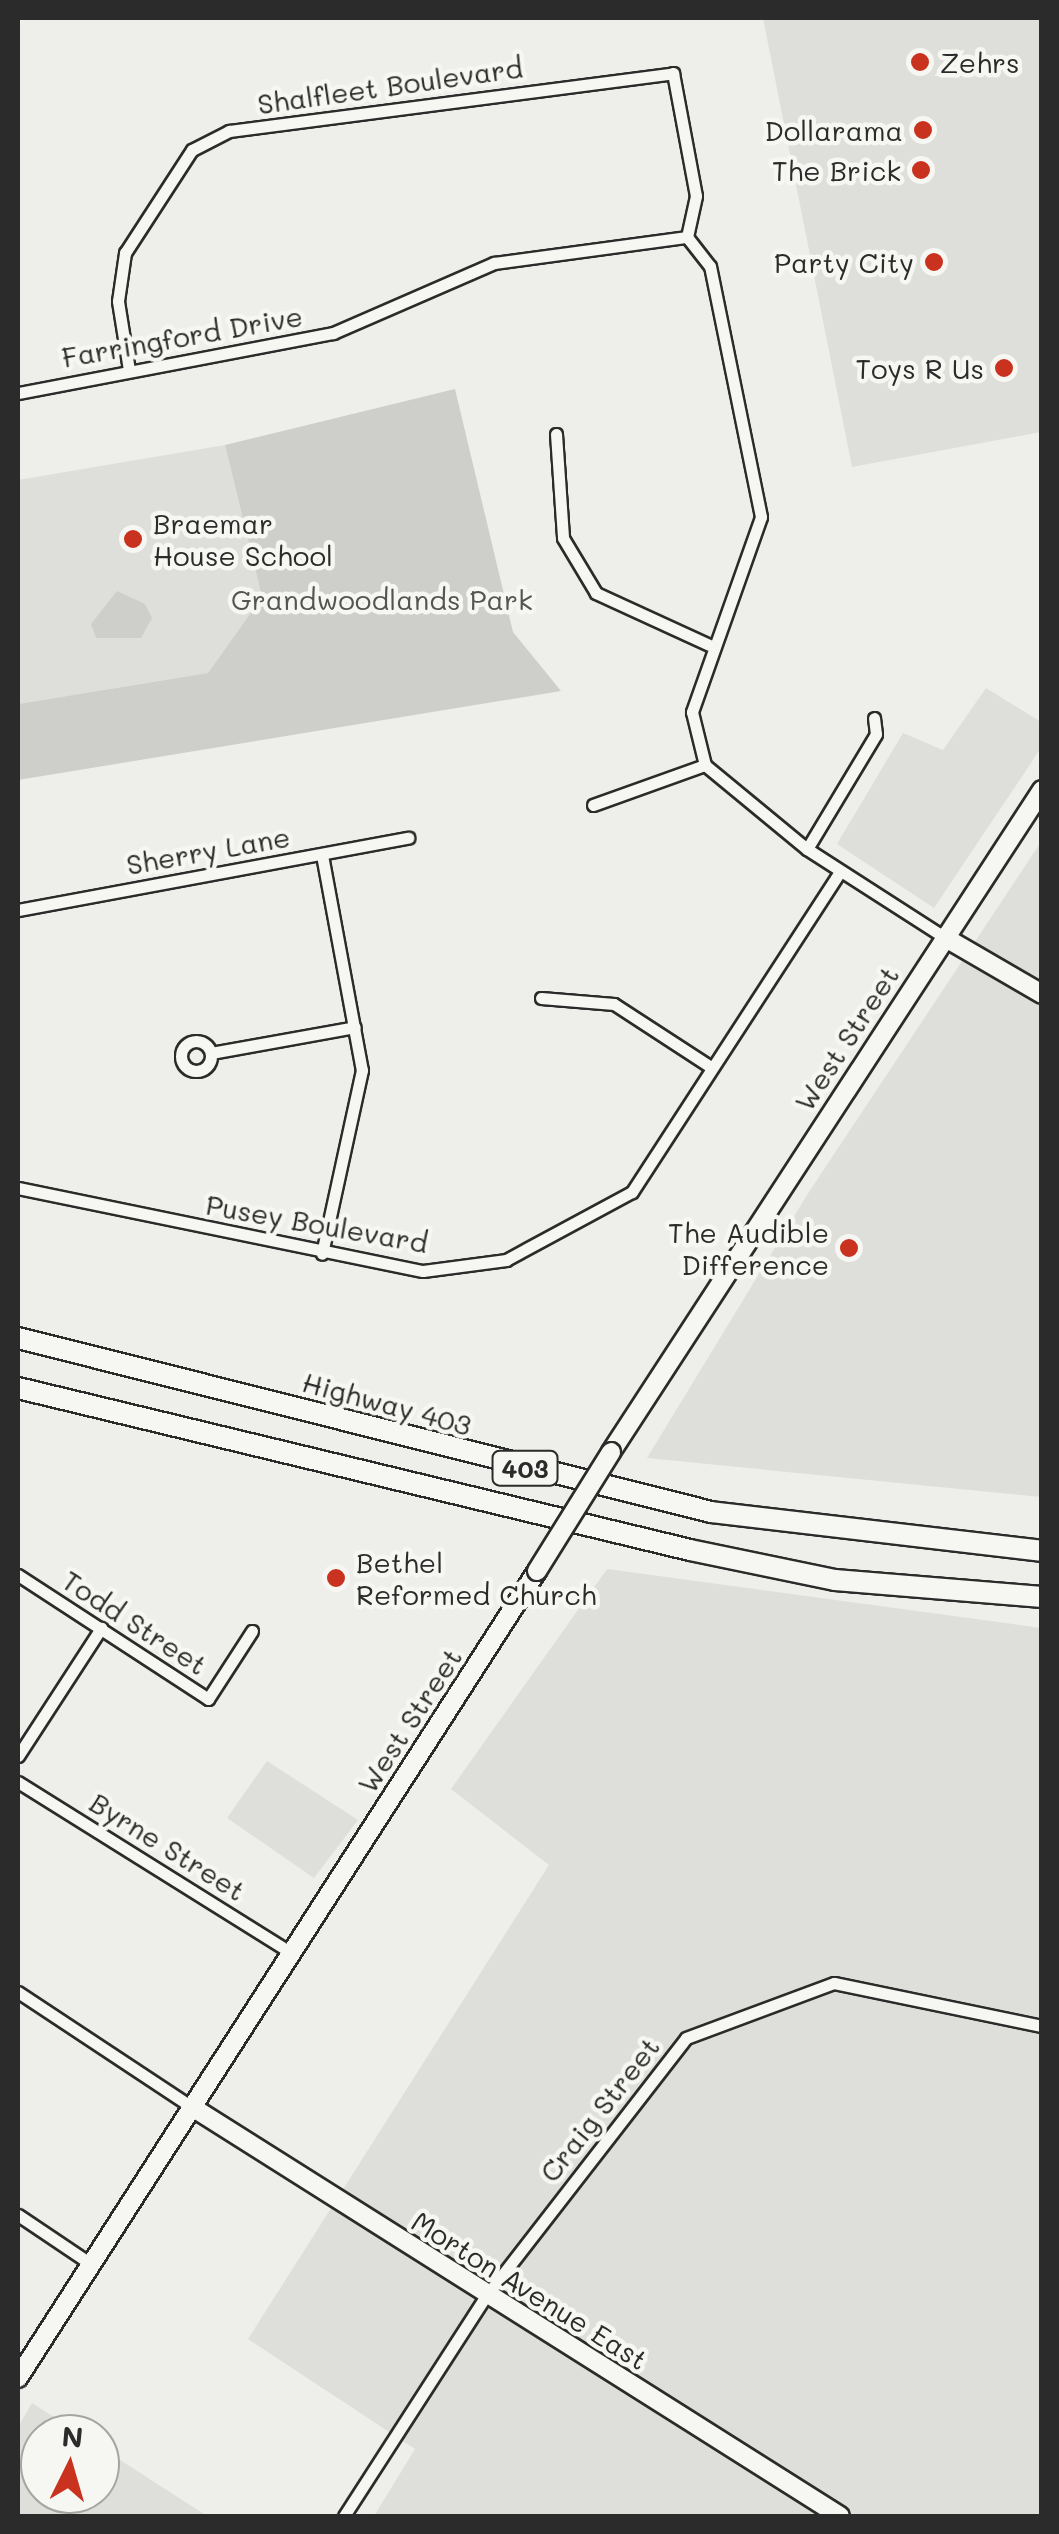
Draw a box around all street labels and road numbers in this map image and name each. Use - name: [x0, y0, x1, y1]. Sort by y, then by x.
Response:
- street label: Shalfleet Boulevard: [255, 50, 525, 120]
- street label: Farringford Drive: [59, 298, 305, 374]
- street label: Sherry Lane: [124, 819, 292, 881]
- street label: West Street: [787, 959, 905, 1117]
- street label: Pusey Boulevard: [203, 1187, 431, 1259]
- street label: Highway 403: [299, 1364, 475, 1442]
- road number: 403: [490, 1448, 560, 1488]
- street label: Todd Street: [56, 1563, 214, 1681]
- street label: West Street: [350, 1641, 468, 1799]
- street label: Byrne Street: [84, 1785, 252, 1907]
- street label: Craig Street: [532, 2030, 666, 2188]
- street label: Morton Avenue East: [406, 2204, 654, 2376]

